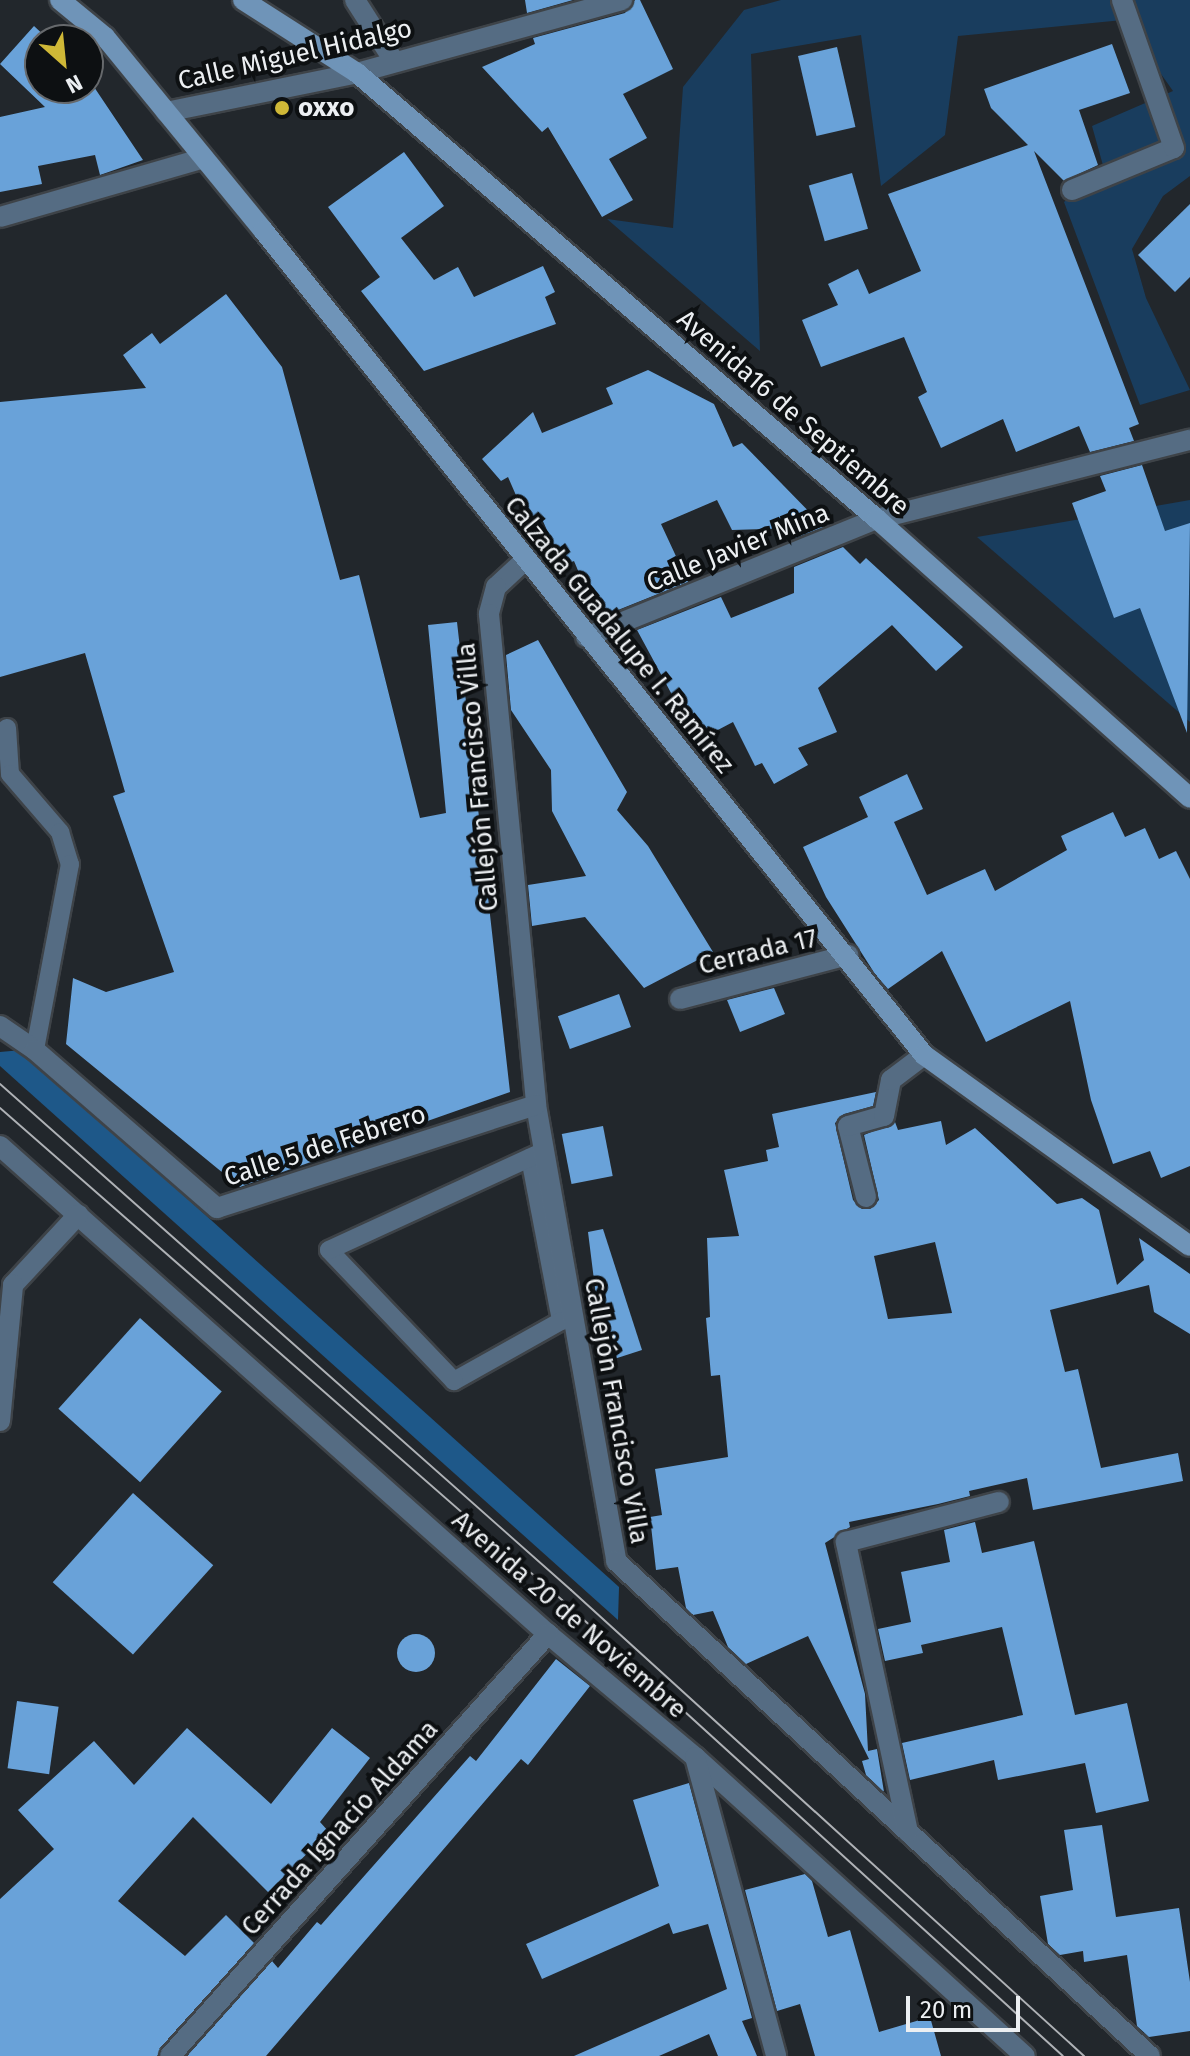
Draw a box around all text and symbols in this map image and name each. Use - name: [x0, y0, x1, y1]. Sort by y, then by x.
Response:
- street label: Calle Miguel Hidalgo: [175, 13, 415, 97]
- north arrow: [24, 24, 104, 104]
- text: N: [62, 69, 87, 99]
- place label: oxxo: [298, 92, 354, 124]
- marker: oxxo: [273, 99, 291, 117]
- street label: Avenida16 de Septiembre: [671, 304, 915, 522]
- street label: Calzada Guadalupe I. Ramírez: [498, 490, 740, 780]
- street label: Calle Javier Mina: [642, 497, 834, 599]
- street label: Callejón Francisco Villa: [451, 641, 505, 913]
- street label: Cerrada 17: [696, 922, 820, 982]
- street label: Calle 5 de Febrero: [220, 1099, 430, 1193]
- street label: Callejón Francisco Villa: [577, 1276, 655, 1546]
- street label: Avenida 20 de Noviembre: [446, 1505, 692, 1725]
- street label: Cerrada Ignacio Aldama: [235, 1714, 445, 1942]
- scale bar: [910, 1980, 1024, 2030]
- text: 20 m: [920, 1996, 972, 2024]

